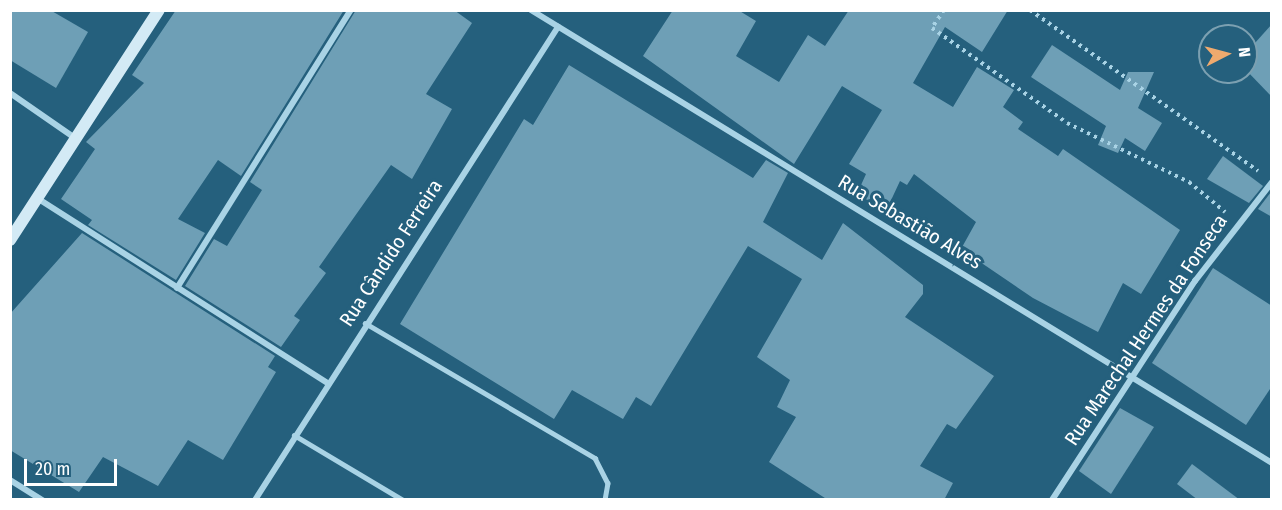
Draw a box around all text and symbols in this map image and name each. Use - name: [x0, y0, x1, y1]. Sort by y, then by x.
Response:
- north arrow: [1198, 24, 1258, 84]
- text: N: [1234, 47, 1254, 58]
- street label: Rua Sebastião Alves: [834, 170, 986, 274]
- street label: Rua Cândido Ferreira: [335, 175, 447, 331]
- street label: Rua Marechal Hermes da Fonseca: [1060, 210, 1232, 450]
- scale bar: [27, 447, 120, 485]
- text: 20 m: [35, 458, 70, 480]

